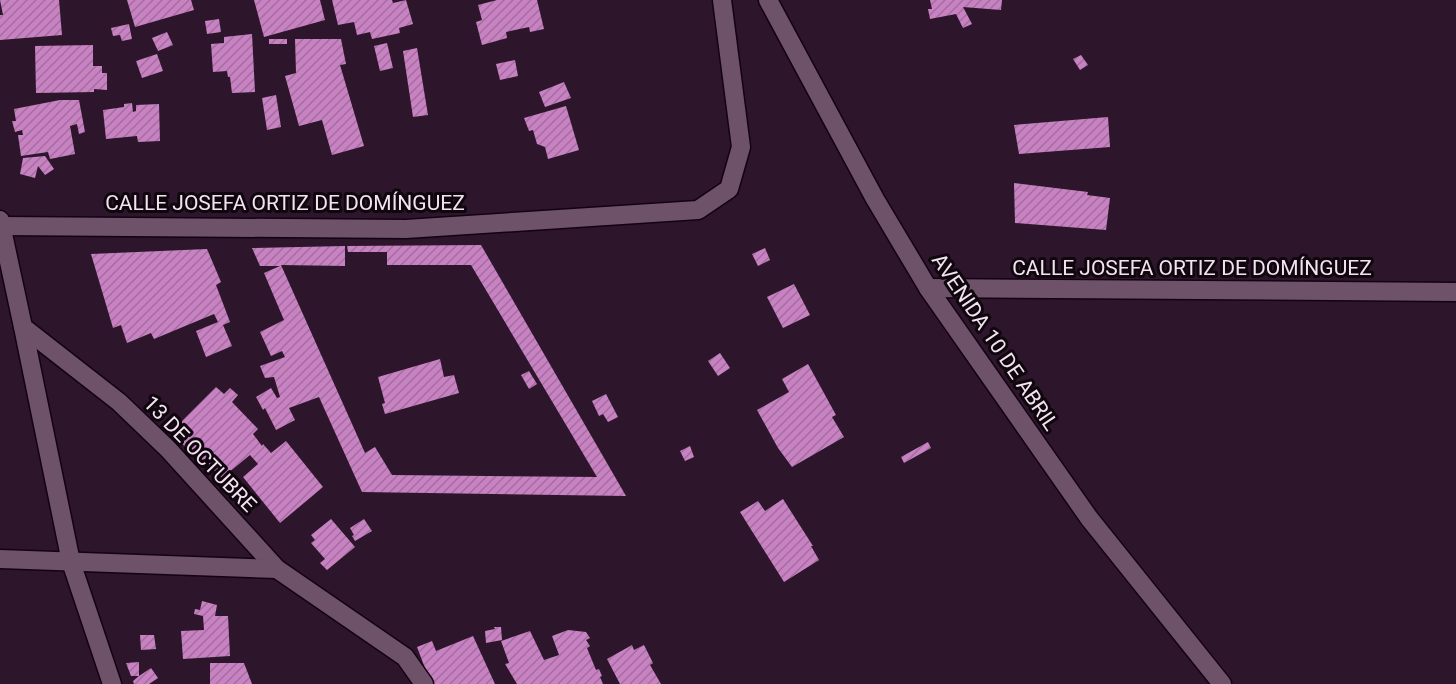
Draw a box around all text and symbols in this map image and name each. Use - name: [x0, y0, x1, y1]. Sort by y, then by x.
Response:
- street label: CALLE JOSEFA ORTIZ DE DOMÍNGUEZ: [105, 191, 465, 215]
- street label: AVENIDA 10 DE ABRIL: [927, 249, 1063, 435]
- street label: CALLE JOSEFA ORTIZ DE DOMÍNGUEZ: [1012, 256, 1372, 280]
- street label: 13 DE OCTUBRE: [139, 391, 261, 517]

